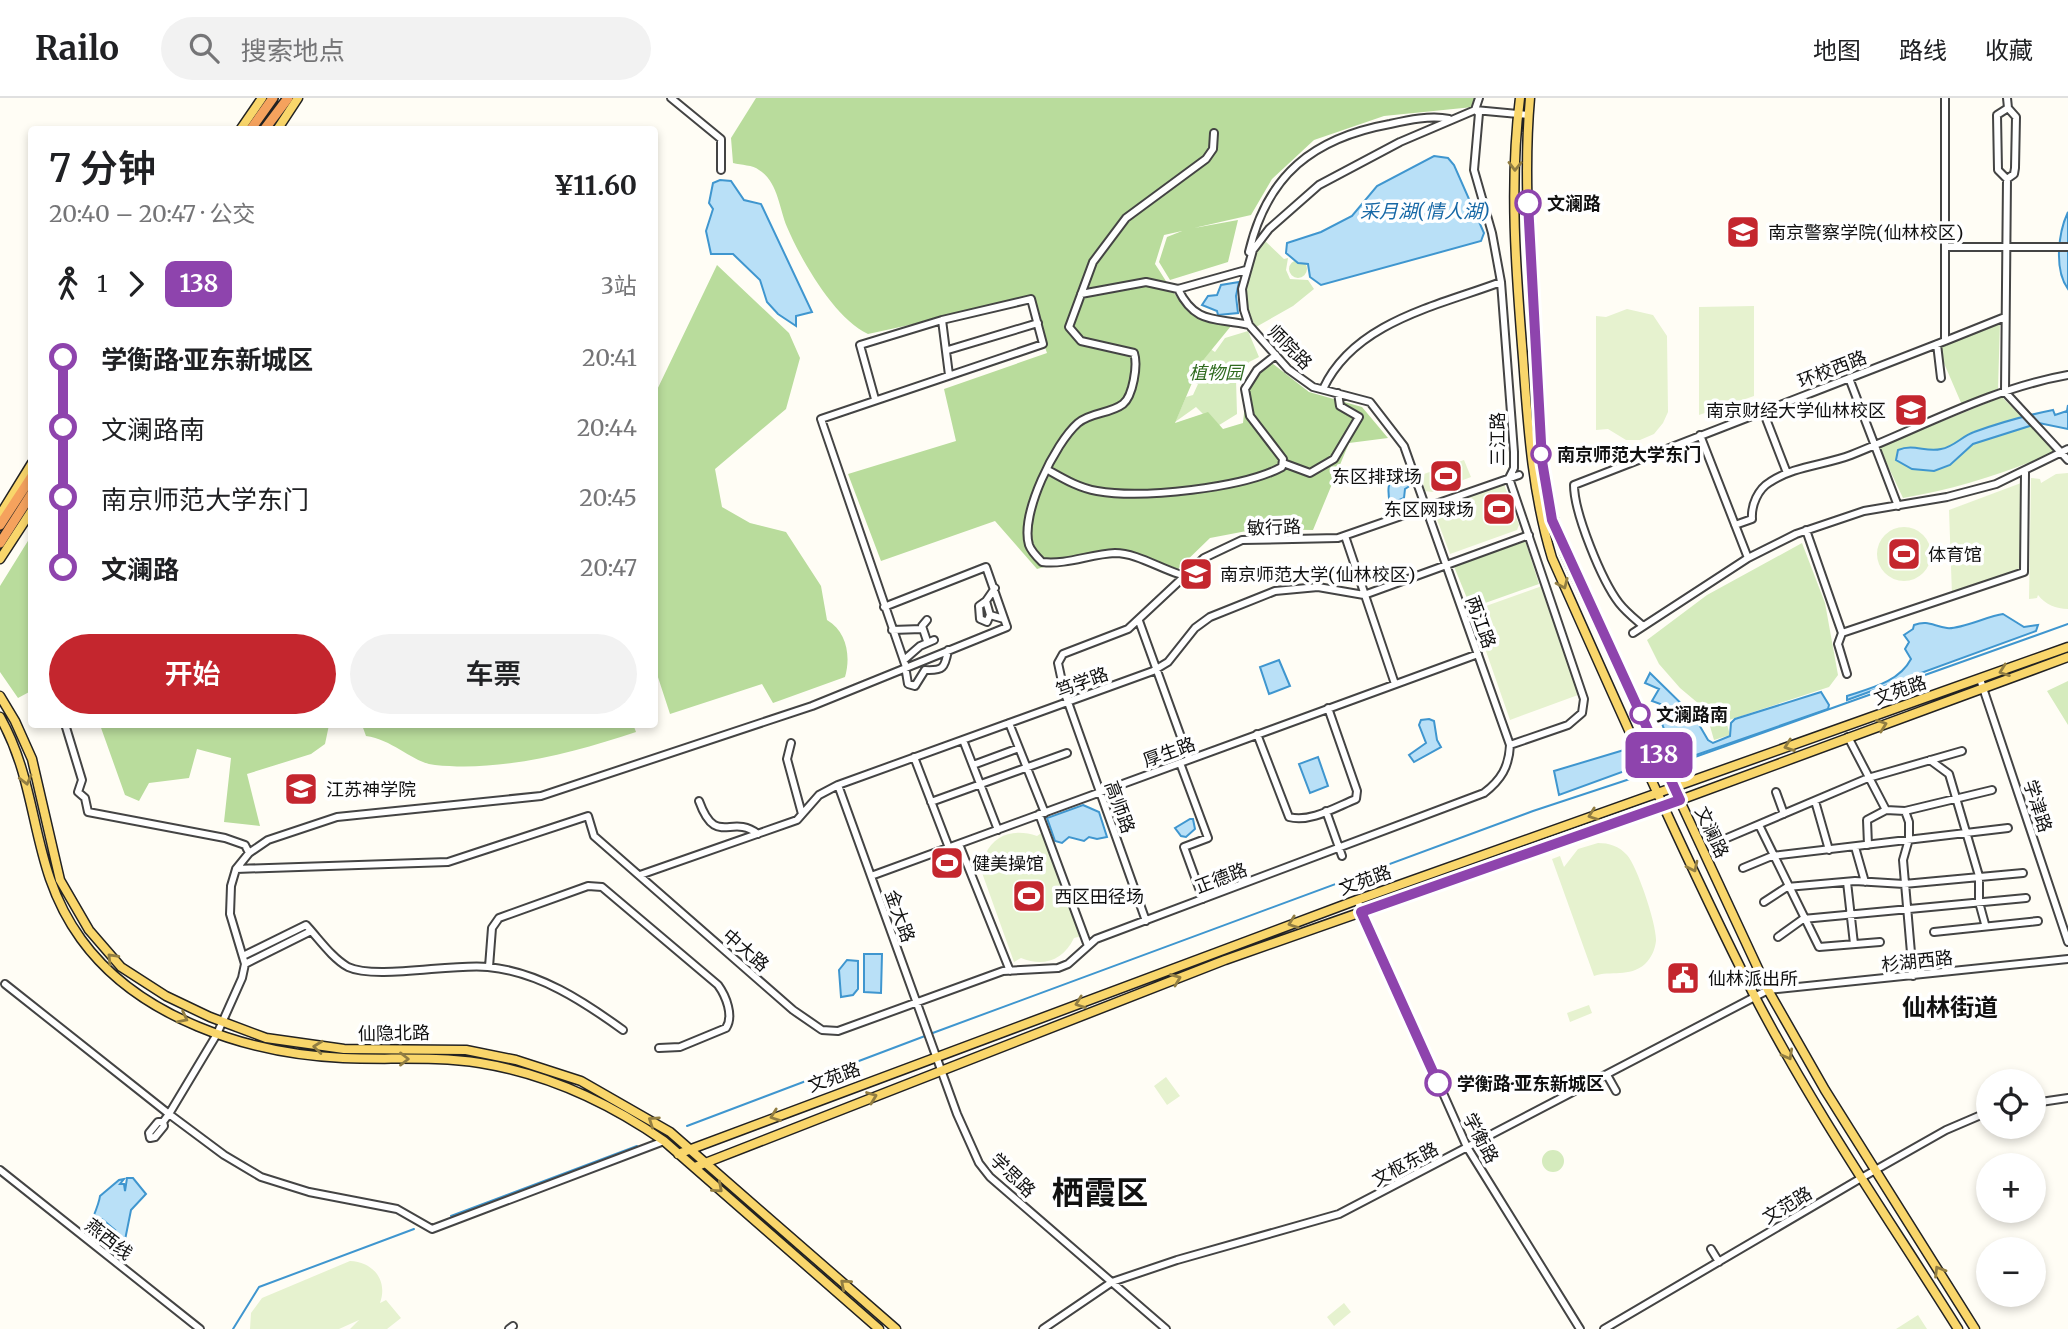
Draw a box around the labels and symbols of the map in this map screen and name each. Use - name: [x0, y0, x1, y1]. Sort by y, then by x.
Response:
- one-way arrow: [1507, 161, 1522, 172]
- marker: 文澜路: [1515, 190, 1541, 216]
- place label: 文澜路: [1547, 192, 1601, 215]
- water label: 采月湖(情人湖): [1360, 199, 1490, 223]
- school or university icon: 南京警察学院(仙林校区): [1724, 213, 1762, 251]
- place label: 南京警察学院(仙林校区): [1768, 221, 1963, 244]
- street label: 师院路: [1263, 320, 1317, 374]
- street label: 环校西路: [1794, 345, 1870, 393]
- park label: 植物园: [1189, 361, 1246, 384]
- school or university icon: 南京财经大学仙林校区: [1892, 391, 1930, 429]
- place label: 南京财经大学仙林校区: [1706, 399, 1886, 422]
- street label: 三江路: [1486, 412, 1509, 466]
- place label: 南京师范大学东门: [1557, 443, 1701, 466]
- marker: 南京师范大学东门: [1531, 444, 1551, 464]
- sports icon: 东区排球场: [1427, 457, 1465, 495]
- place label: 东区排球场: [1332, 465, 1422, 488]
- sports icon: 东区网球场: [1480, 490, 1518, 528]
- place label: 东区网球场: [1384, 498, 1474, 521]
- street label: 敏行路: [1247, 515, 1301, 539]
- sports icon: 体育馆: [1885, 535, 1923, 573]
- place label: 体育馆: [1928, 543, 1982, 566]
- school or university icon: 南京师范大学(仙林校区): [1177, 555, 1215, 593]
- place label: 南京师范大学(仙林校区): [1220, 563, 1415, 586]
- one-way arrow: [1555, 577, 1569, 589]
- street label: 两江路: [1461, 593, 1501, 651]
- street label: 笃学路: [1053, 662, 1111, 702]
- one-way arrow: [1998, 662, 2010, 676]
- street label: 文苑路: [1871, 670, 1929, 710]
- place label: 文澜路南: [1656, 703, 1728, 726]
- marker: 文澜路南: [1630, 704, 1650, 724]
- one-way arrow: [1875, 719, 1887, 733]
- street label: 厚生路: [1140, 732, 1198, 772]
- line badge: 138: [1619, 732, 1699, 778]
- one-way arrow: [1784, 738, 1796, 752]
- school or university icon: 江苏神学院: [282, 770, 320, 808]
- one-way arrow: [18, 773, 32, 785]
- street label: 学津路: [2019, 777, 2057, 835]
- place label: 江苏神学院: [326, 778, 416, 801]
- street label: 高师路: [1100, 778, 1140, 836]
- street label: 文澜路: [1690, 803, 1734, 861]
- one-way arrow: [1587, 807, 1599, 821]
- sports icon: 健美操馆: [928, 844, 966, 882]
- place label: 健美操馆: [972, 852, 1044, 875]
- street label: 正德路: [1192, 858, 1250, 898]
- street label: 文苑路: [1336, 860, 1394, 900]
- one-way arrow: [1685, 860, 1699, 872]
- sports icon: 西区田径场: [1010, 877, 1048, 915]
- place label: 西区田径场: [1054, 885, 1144, 908]
- street label: 金大路: [880, 887, 920, 945]
- one-way arrow: [1287, 915, 1299, 929]
- street label: 中大路: [718, 924, 774, 976]
- street label: 杉湖西路: [1880, 946, 1954, 976]
- one-way arrow: [108, 954, 120, 966]
- public building icon: 仙林派出所: [1664, 959, 1702, 997]
- place label: 仙林派出所: [1708, 967, 1798, 990]
- one-way arrow: [1169, 974, 1181, 988]
- district label: 仙林街道: [1902, 992, 1998, 1023]
- one-way arrow: [1074, 994, 1086, 1008]
- one-way arrow: [176, 1009, 188, 1023]
- street label: 仙隐北路: [358, 1021, 430, 1045]
- one-way arrow: [312, 1039, 324, 1054]
- one-way arrow: [1780, 1048, 1793, 1061]
- one-way arrow: [399, 1051, 410, 1067]
- street label: 文苑路: [805, 1057, 863, 1097]
- marker: 学衡路·亚东新城区: [1425, 1070, 1451, 1096]
- place label: 学衡路·亚东新城区: [1457, 1072, 1604, 1095]
- one-way arrow: [866, 1092, 878, 1106]
- one-way arrow: [769, 1108, 781, 1122]
- street label: 学衡路: [1458, 1109, 1504, 1167]
- one-way arrow: [648, 1117, 661, 1129]
- street label: 文枢东路: [1368, 1137, 1442, 1191]
- street label: 学思路: [986, 1148, 1040, 1202]
- district label: 栖霞区: [1052, 1173, 1148, 1213]
- one-way arrow: [710, 1180, 723, 1192]
- street label: 文范路: [1758, 1181, 1816, 1229]
- street label: 燕西线: [81, 1213, 137, 1265]
- one-way arrow: [1935, 1265, 1948, 1278]
- one-way arrow: [840, 1280, 853, 1292]

